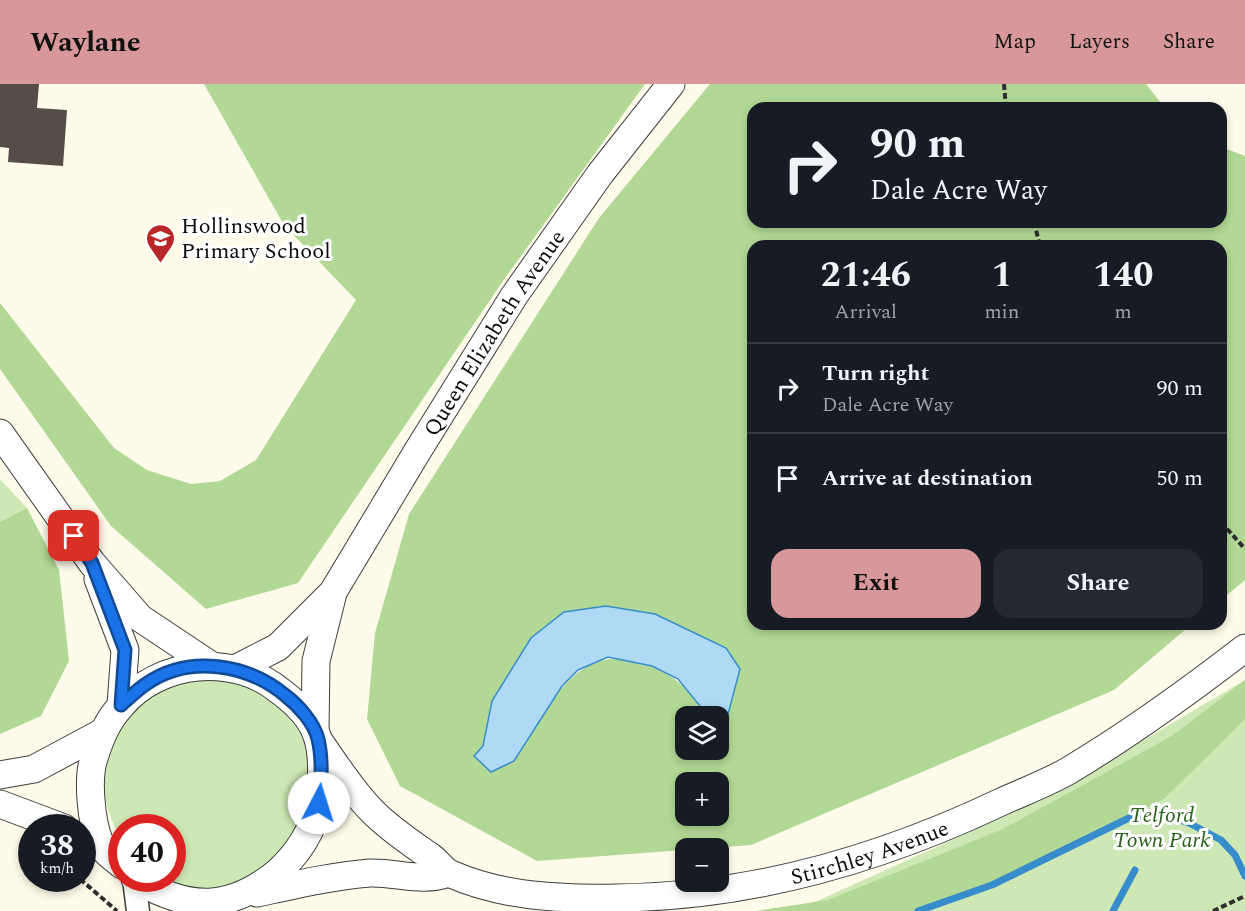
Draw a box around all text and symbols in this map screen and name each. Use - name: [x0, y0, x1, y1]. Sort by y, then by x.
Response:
- text: Waylane: [30, 21, 141, 64]
- text: Map: [994, 26, 1036, 58]
- text: Layers: [1069, 26, 1130, 58]
- text: Share: [1163, 26, 1215, 58]
- text: 90 m: [870, 113, 965, 176]
- icon: right: [771, 126, 849, 204]
- text: Dale Acre Way: [870, 170, 1047, 212]
- place label: Hollinswood Primary School: [181, 210, 331, 268]
- school or university icon: Hollinswood Primary School: [144, 222, 176, 264]
- street label: Queen Elizabeth Avenue: [416, 223, 574, 443]
- text: 21:46: [820, 248, 911, 303]
- text: 1: [992, 248, 1012, 303]
- text: 140: [1093, 248, 1153, 303]
- text: Arrival: [835, 297, 897, 327]
- text: min: [984, 297, 1019, 327]
- text: m: [1115, 297, 1132, 327]
- text: Turn right: [822, 357, 929, 390]
- icon: right: [771, 372, 804, 405]
- text: 90 m: [1157, 372, 1203, 405]
- text: Dale Acre Way: [822, 390, 953, 420]
- icon: arrive: [771, 462, 804, 495]
- text: Arrive at destination: [822, 462, 1033, 495]
- text: 50 m: [1157, 462, 1203, 495]
- pin: [48, 510, 99, 561]
- icon: arrive: [57, 519, 90, 552]
- button: Exit: [771, 549, 981, 618]
- button: Share: [993, 549, 1203, 618]
- map controls: [675, 706, 729, 892]
- button: layers: [675, 706, 729, 760]
- position arrow: [287, 771, 351, 835]
- button: +: [675, 772, 729, 826]
- park label: Telford Town Park: [1114, 799, 1210, 857]
- street label: Stirchley Avenue: [787, 812, 954, 894]
- speed limit sign: 40: [108, 814, 186, 892]
- text: 38: [40, 823, 74, 869]
- button: −: [675, 838, 729, 892]
- text: km/h: [40, 857, 74, 880]

